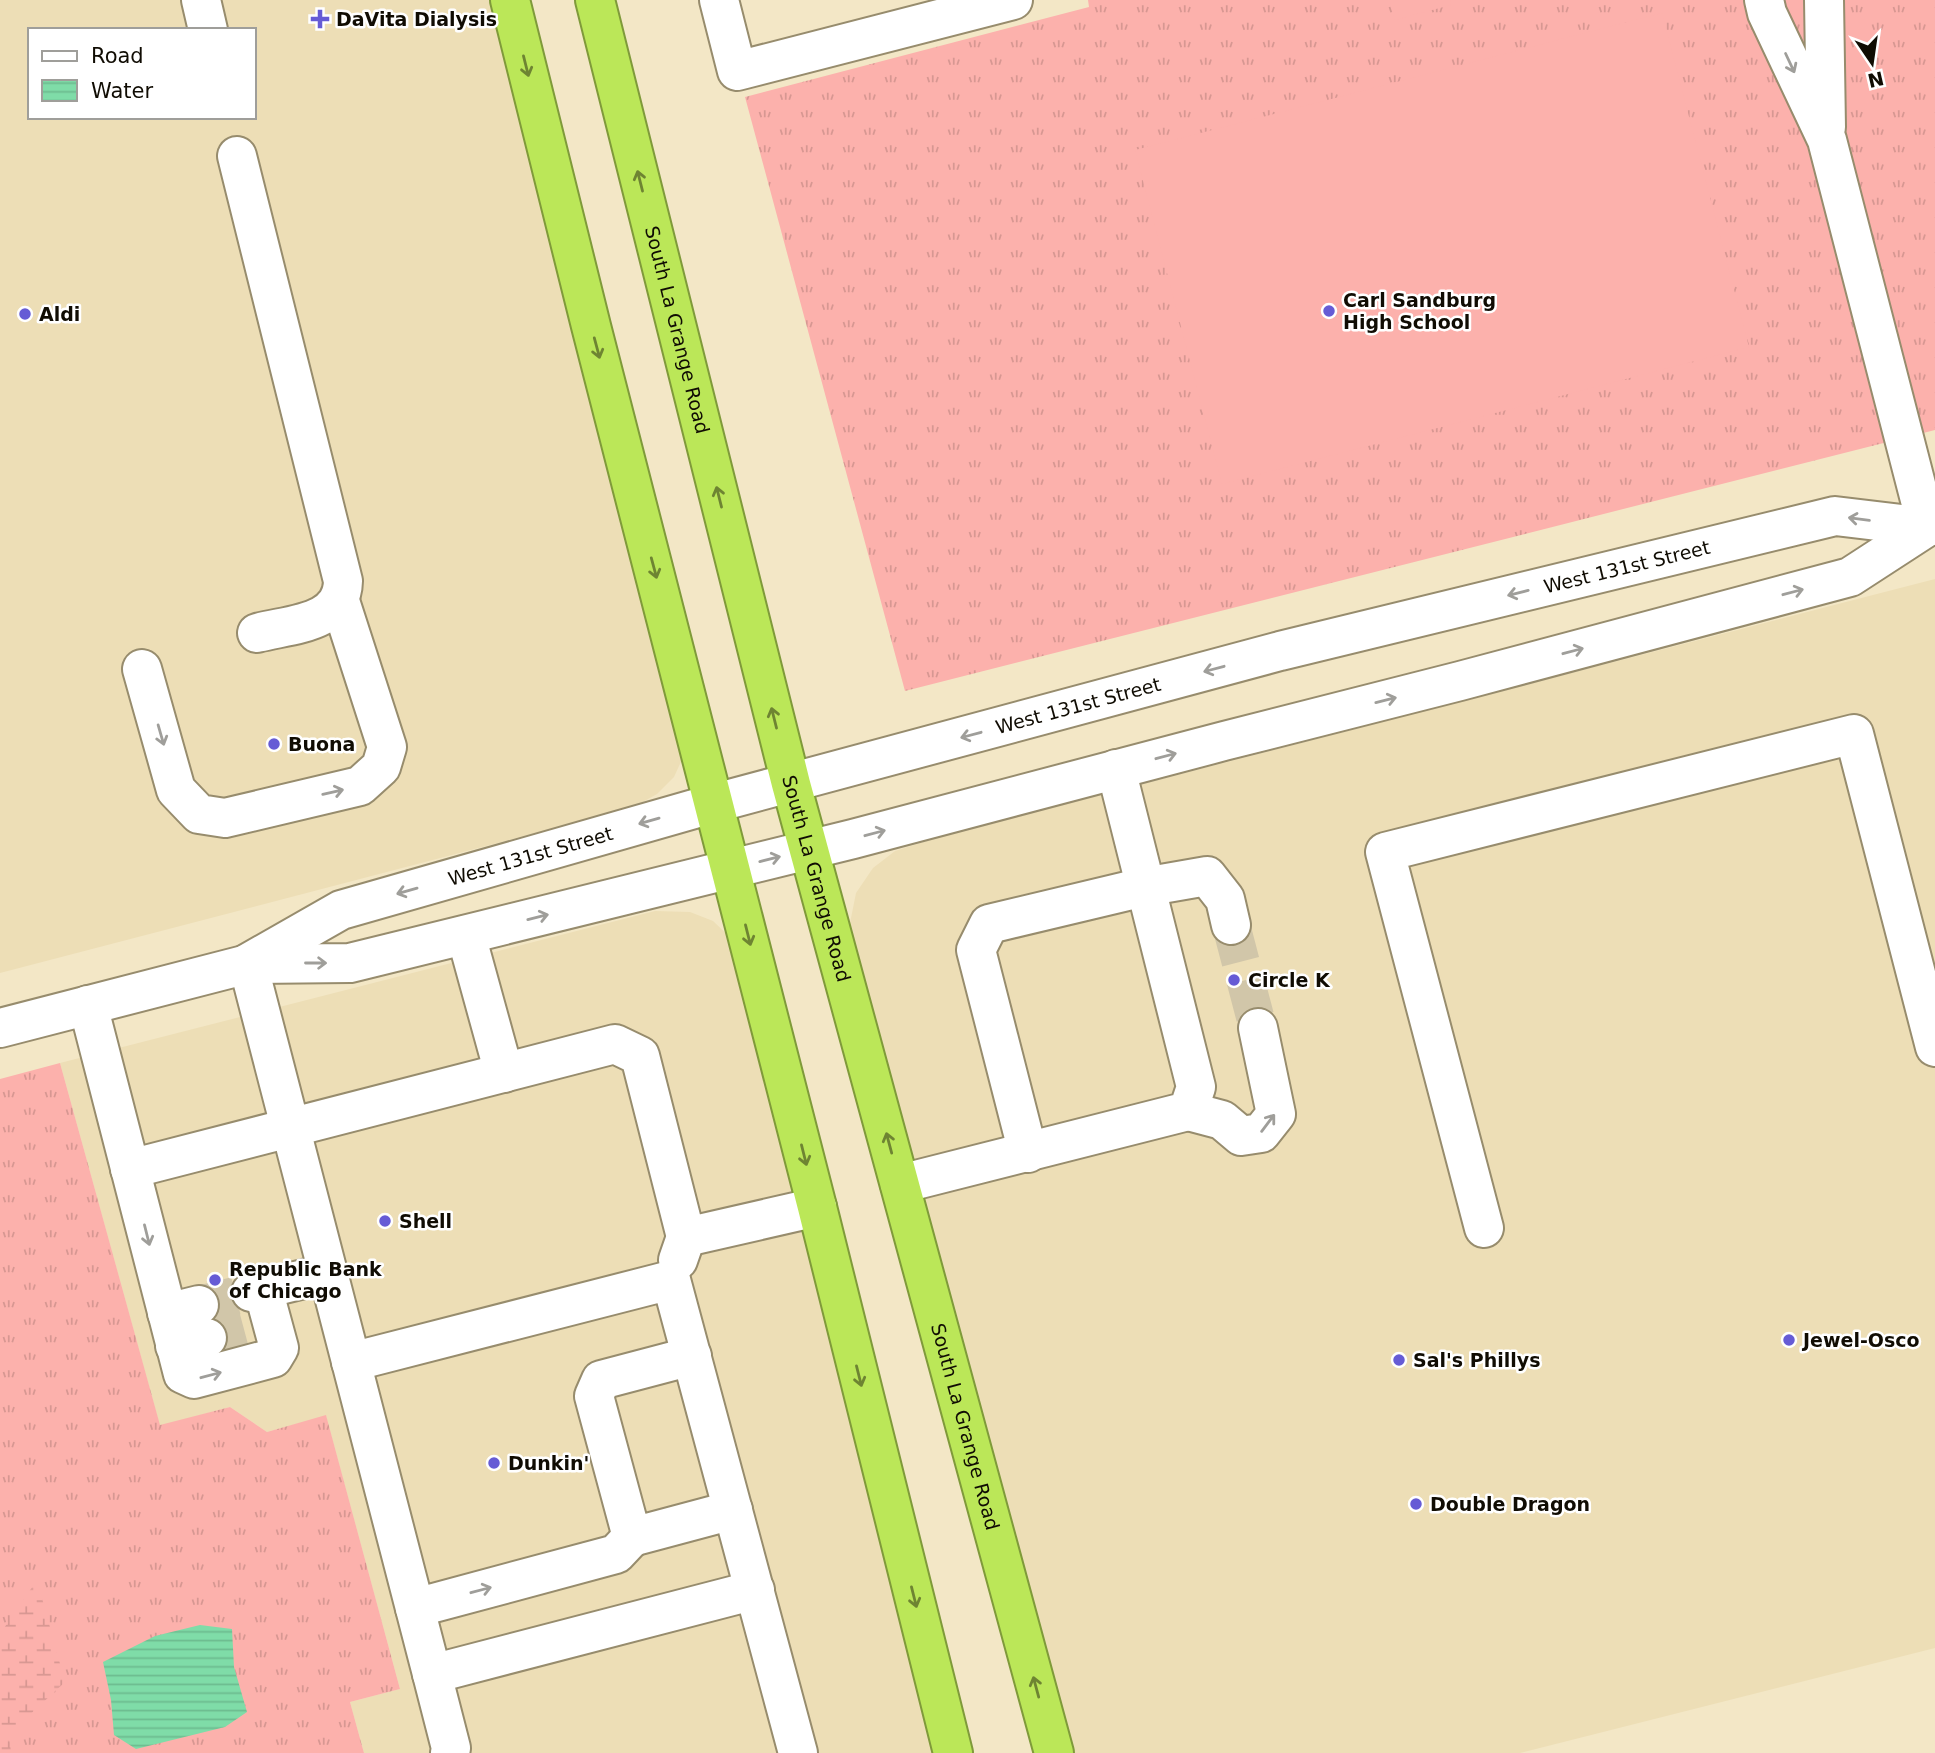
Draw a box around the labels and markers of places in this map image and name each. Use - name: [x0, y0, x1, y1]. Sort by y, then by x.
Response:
- place label: DaVita Dialysis: [336, 8, 497, 30]
- marker: DaVita Dialysis: [310, 9, 330, 29]
- place label: Carl Sandburg High School: [1343, 289, 1496, 333]
- place label: Aldi: [39, 303, 80, 325]
- marker: Carl Sandburg High School: [1321, 303, 1337, 319]
- marker: Aldi: [17, 306, 33, 322]
- place label: Buona: [288, 733, 355, 755]
- marker: Buona: [266, 736, 282, 752]
- place label: Circle K: [1248, 969, 1331, 991]
- marker: Circle K: [1226, 972, 1242, 988]
- place label: Shell: [399, 1210, 452, 1232]
- marker: Shell: [377, 1213, 393, 1229]
- place label: Republic Bank of Chicago: [229, 1258, 382, 1302]
- marker: Republic Bank of Chicago: [207, 1272, 223, 1288]
- place label: Jewel-Osco: [1801, 1329, 1920, 1351]
- marker: Jewel-Osco: [1781, 1332, 1797, 1348]
- place label: Sal's Phillys: [1413, 1349, 1540, 1371]
- marker: Sal's Phillys: [1391, 1352, 1407, 1368]
- place label: Dunkin': [508, 1452, 589, 1474]
- marker: Dunkin': [486, 1455, 502, 1471]
- place label: Double Dragon: [1430, 1493, 1590, 1515]
- marker: Double Dragon: [1408, 1496, 1424, 1512]

